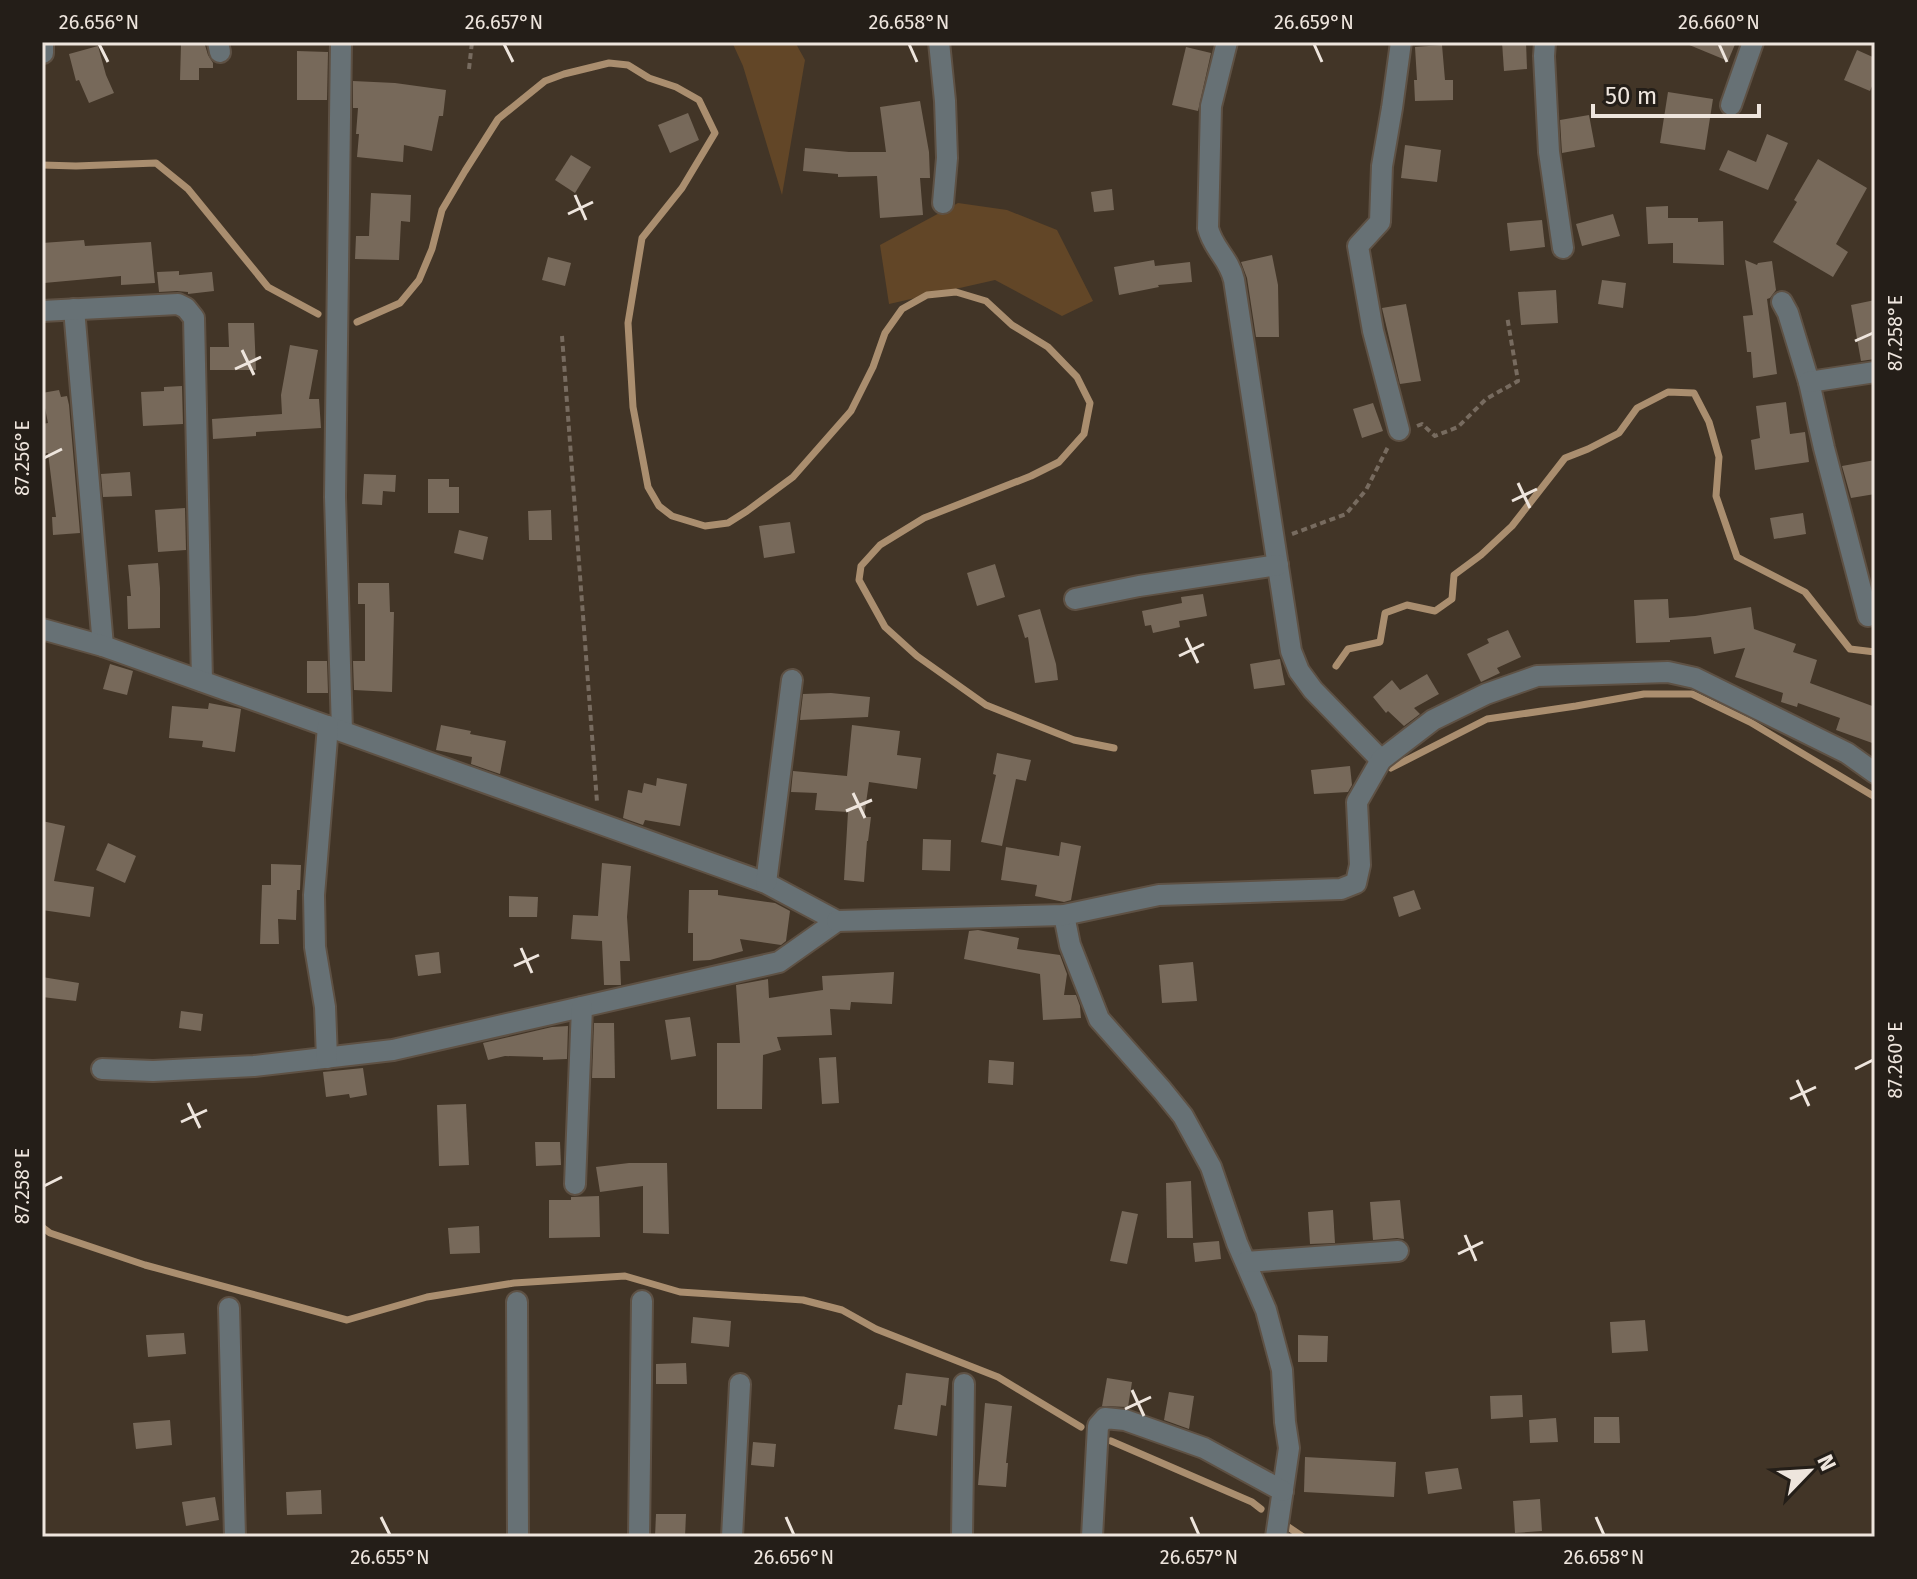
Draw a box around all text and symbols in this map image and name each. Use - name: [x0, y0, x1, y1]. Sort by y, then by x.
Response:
- text: 26.656°N: [59, 10, 139, 34]
- text: 26.657°N: [465, 10, 543, 34]
- text: 26.658°N: [869, 10, 949, 34]
- text: 26.659°N: [1274, 10, 1354, 34]
- text: 26.660°N: [1678, 10, 1760, 34]
- scale bar: [1593, 68, 1759, 118]
- text: 50 m: [1605, 82, 1657, 110]
- text: 87.258°E: [1883, 295, 1907, 371]
- text: 87.256°E: [10, 420, 34, 496]
- text: 87.260°E: [1883, 1021, 1907, 1099]
- text: 87.258°E: [10, 1148, 34, 1224]
- north arrow: [1769, 1431, 1849, 1511]
- text: N: [1811, 1450, 1842, 1475]
- text: 26.655°N: [350, 1545, 430, 1569]
- text: 26.656°N: [754, 1545, 834, 1569]
- text: 26.657°N: [1160, 1545, 1238, 1569]
- text: 26.658°N: [1564, 1545, 1644, 1569]

